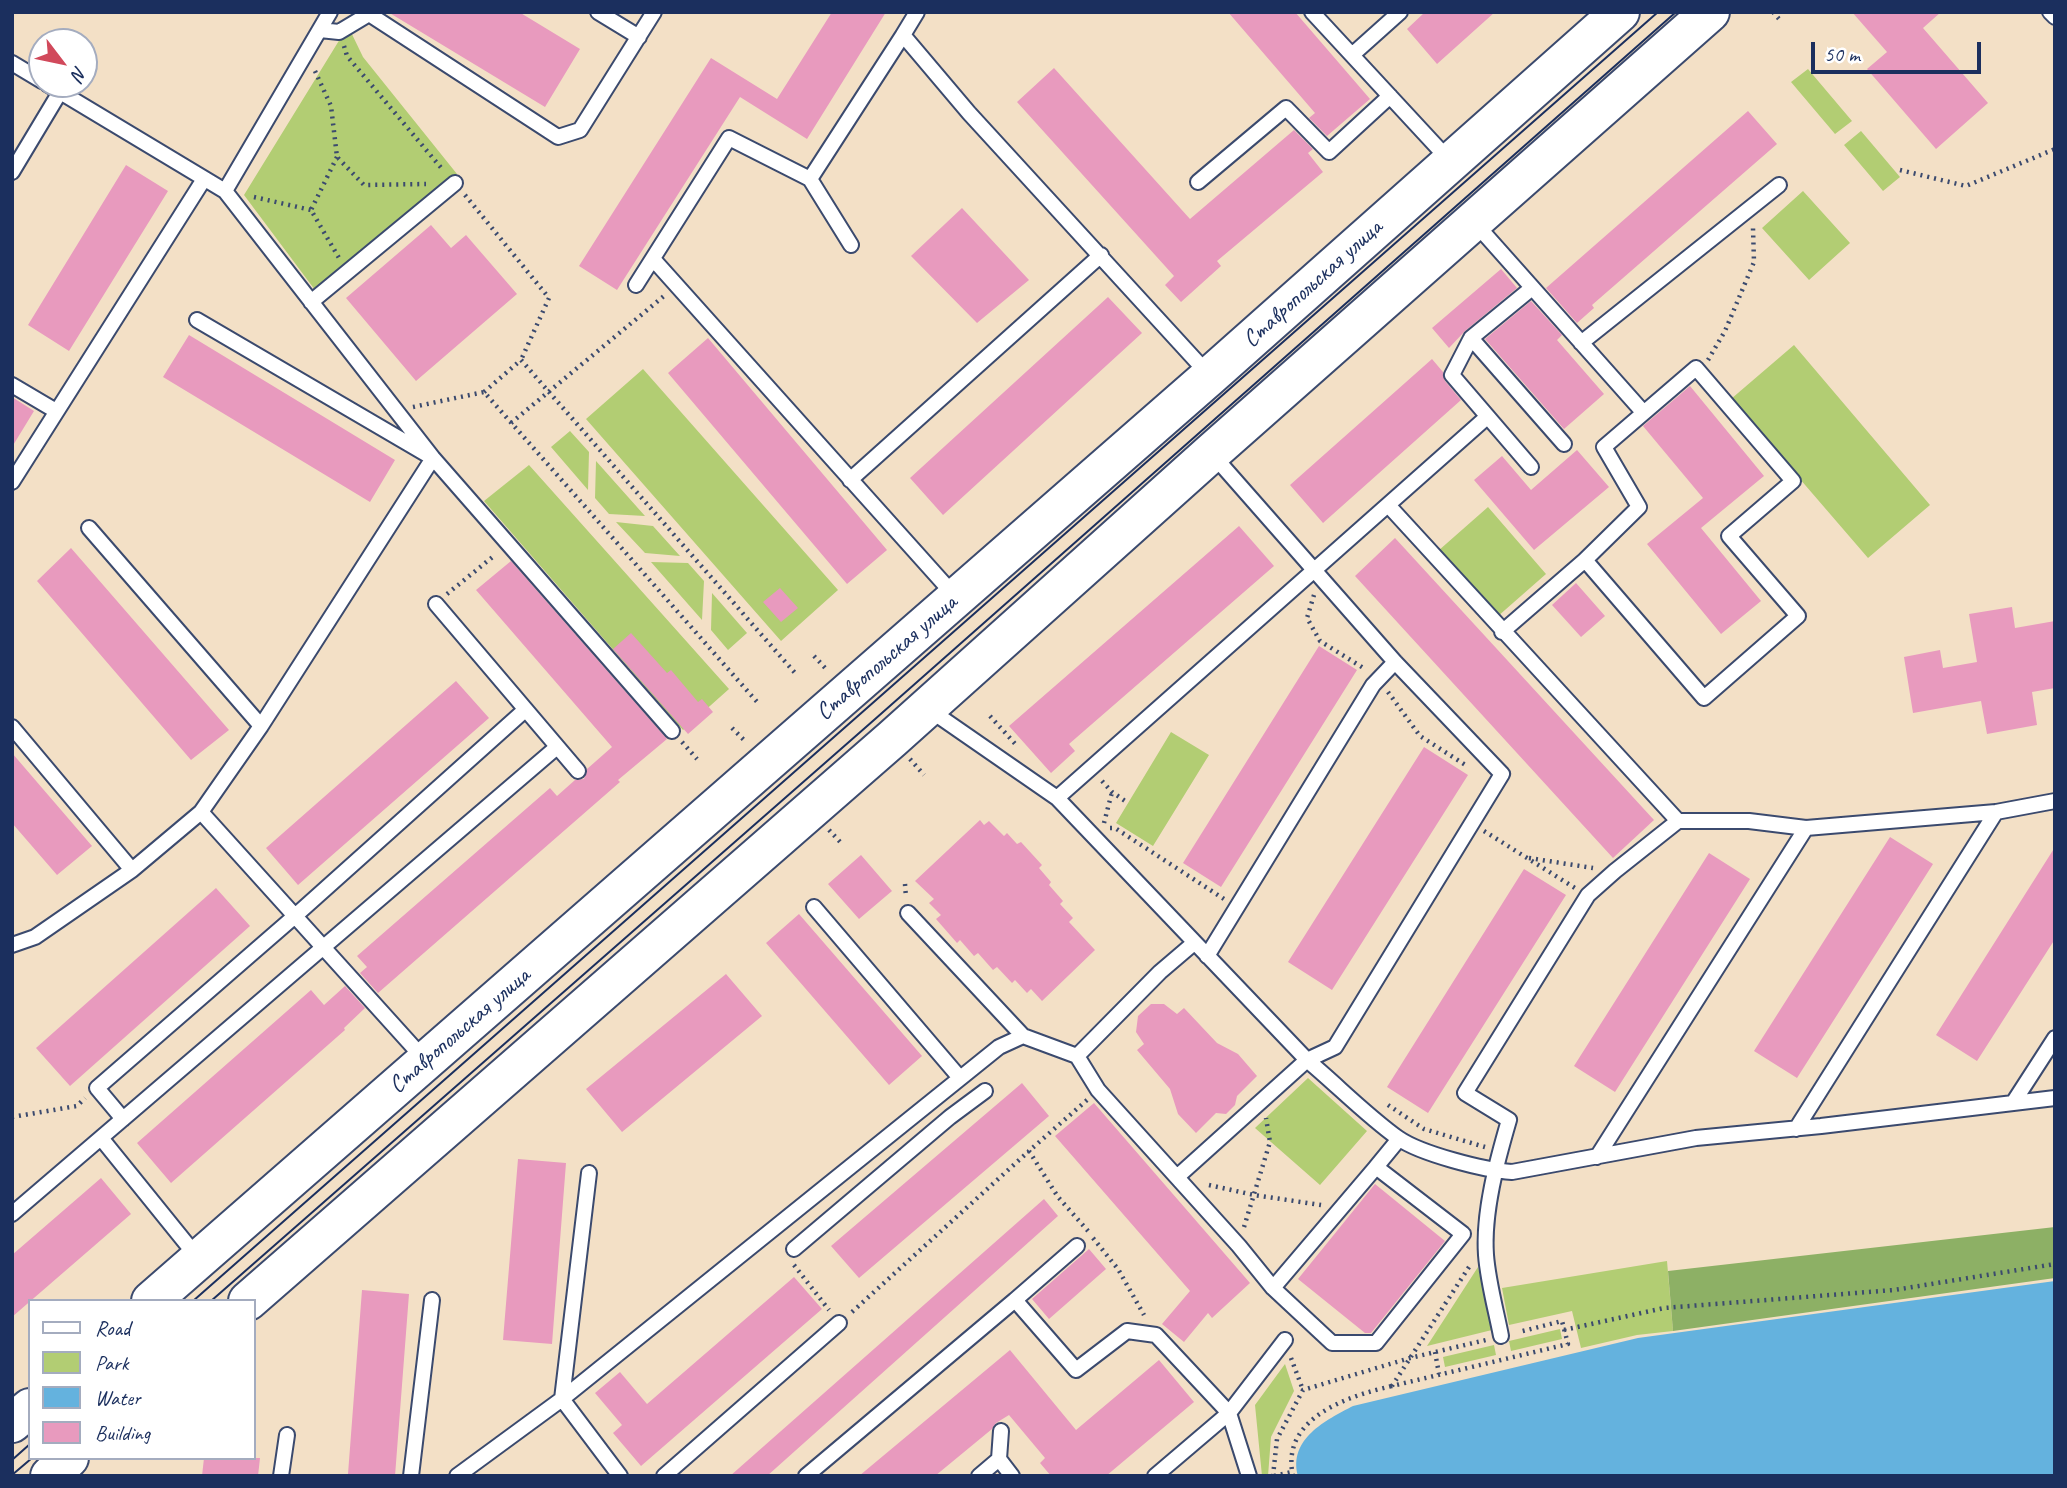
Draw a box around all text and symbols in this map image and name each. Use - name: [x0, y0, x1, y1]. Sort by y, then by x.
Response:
- north arrow: [28, 28, 98, 98]
- scale bar: [1815, 28, 1985, 72]
- text: 50 m: [1824, 41, 1860, 67]
- text: N: [66, 62, 92, 84]
- street label: Ставропольская улица: [1237, 214, 1389, 354]
- street label: Ставропольская улица: [810, 589, 964, 727]
- street label: Ставропольская улица: [383, 962, 537, 1100]
- legend: [28, 1299, 256, 1460]
- text: Road: [95, 1315, 130, 1341]
- text: Park: [95, 1350, 128, 1376]
- text: Water: [95, 1385, 141, 1411]
- text: Building: [95, 1420, 150, 1446]

